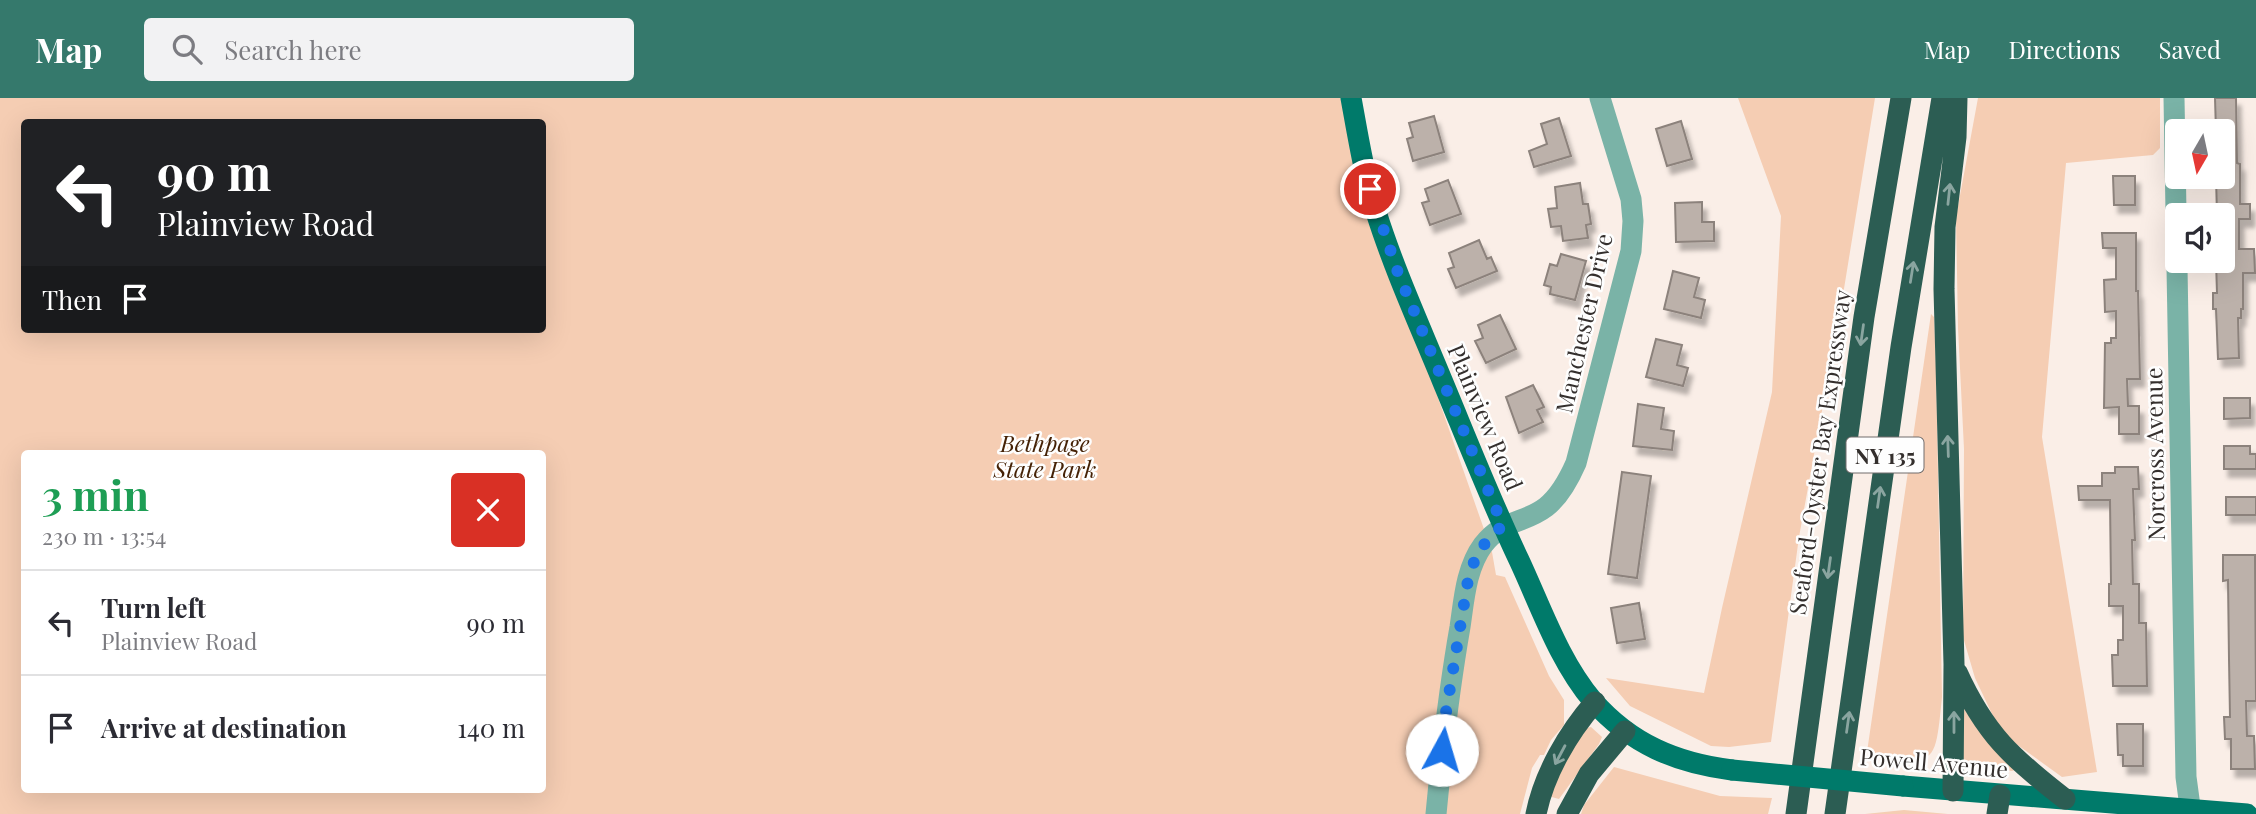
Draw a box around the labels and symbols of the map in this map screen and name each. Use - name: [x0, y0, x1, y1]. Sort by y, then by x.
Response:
- north arrow: [2165, 119, 2235, 189]
- pin: [1340, 159, 1400, 219]
- one-way arrow: [1942, 183, 1955, 206]
- street label: Manchester Drive: [1547, 230, 1619, 416]
- one-way arrow: [1906, 261, 1919, 284]
- street label: Seaford-Oyster Bay Expressway: [1781, 287, 1857, 616]
- one-way arrow: [1855, 323, 1868, 345]
- street label: Plainview Road: [1441, 339, 1531, 495]
- street label: Norcross Avenue: [2137, 367, 2171, 541]
- park label: Bethpage State Park: [993, 427, 1097, 484]
- one-way arrow: [1941, 435, 1955, 458]
- road number: NY 135: [1846, 438, 1924, 472]
- one-way arrow: [1873, 486, 1886, 509]
- one-way arrow: [1823, 556, 1836, 579]
- one-way arrow: [1842, 711, 1855, 734]
- one-way arrow: [1947, 711, 1960, 734]
- position arrow: [1405, 713, 1479, 787]
- street label: Powell Avenue: [1859, 740, 2009, 784]
- one-way arrow: [1552, 744, 1566, 765]

